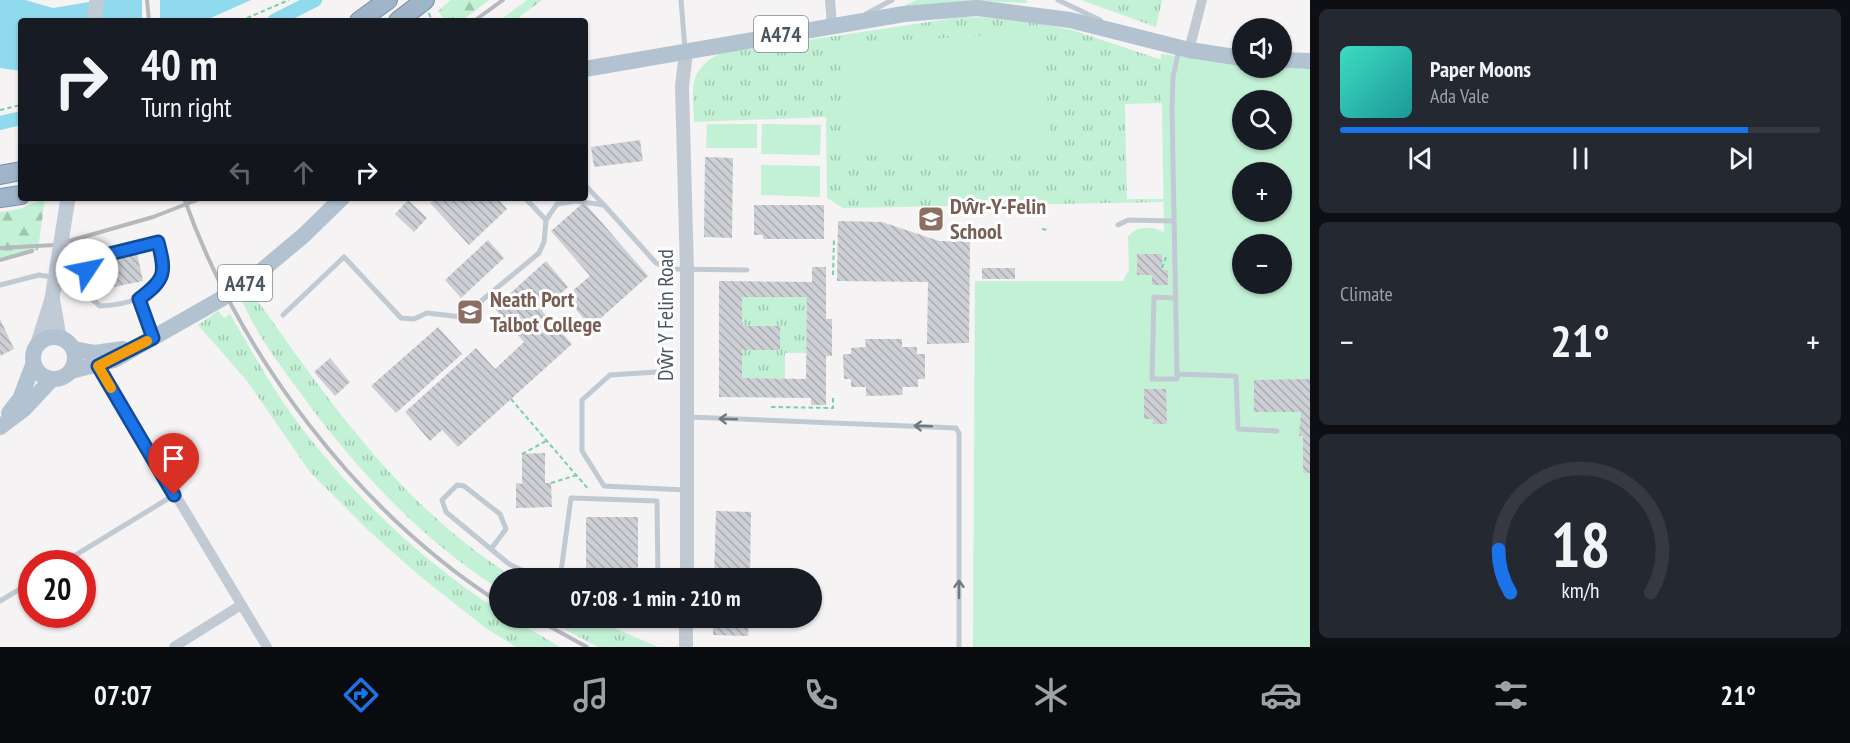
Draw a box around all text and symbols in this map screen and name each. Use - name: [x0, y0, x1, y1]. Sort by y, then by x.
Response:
- road number: A474: [754, 16, 808, 52]
- map controls: [1232, 18, 1292, 294]
- button: sound: [1232, 18, 1292, 78]
- text: 40 m: [141, 37, 218, 92]
- icon: right: [42, 42, 120, 120]
- text: Paper Moons: [1430, 55, 1531, 83]
- text: Ada Vale: [1430, 83, 1489, 109]
- text: Turn right: [141, 90, 232, 124]
- button: search: [1232, 90, 1292, 150]
- icon: previous: [1404, 142, 1437, 175]
- icon: pause: [1564, 142, 1597, 175]
- icon: next: [1724, 142, 1757, 175]
- icon: left: [224, 156, 257, 189]
- icon: ahead: [287, 156, 320, 189]
- icon: right: [350, 156, 383, 189]
- button: +: [1232, 162, 1292, 222]
- place label: Dŵr-Y-Felin School: [950, 192, 1046, 245]
- school or university icon: Dŵr-Y-Felin School: [916, 204, 946, 234]
- button: −: [1232, 234, 1292, 294]
- position arrow: [55, 238, 119, 302]
- street label: Dŵr Y Felin Road: [651, 249, 679, 381]
- road number: A474: [218, 265, 272, 301]
- text: Climate: [1340, 281, 1393, 307]
- place label: Neath Port Talbot College: [490, 285, 602, 338]
- school or university icon: Neath Port Talbot College: [455, 297, 485, 327]
- text: 21°: [1550, 311, 1610, 369]
- text: −: [1340, 320, 1354, 363]
- text: +: [1806, 320, 1820, 363]
- one-way arrow: [718, 413, 738, 424]
- one-way arrow: [913, 421, 933, 432]
- pin: [148, 433, 199, 495]
- icon: arrive: [157, 442, 190, 475]
- text: 18: [1550, 503, 1610, 584]
- speed limit sign: 20: [18, 550, 96, 628]
- text: km/h: [1561, 577, 1599, 605]
- one-way arrow: [953, 579, 965, 599]
- text: 07:08 · 1 min · 210 m: [570, 584, 741, 612]
- icon: directions: [340, 674, 382, 716]
- icon: music: [570, 674, 612, 716]
- icon: phone: [800, 674, 842, 716]
- icon: climate: [1030, 674, 1072, 716]
- icon: car: [1260, 674, 1302, 716]
- icon: filters: [1490, 674, 1532, 716]
- text: 07:07: [94, 678, 152, 712]
- text: 21°: [1720, 678, 1756, 712]

